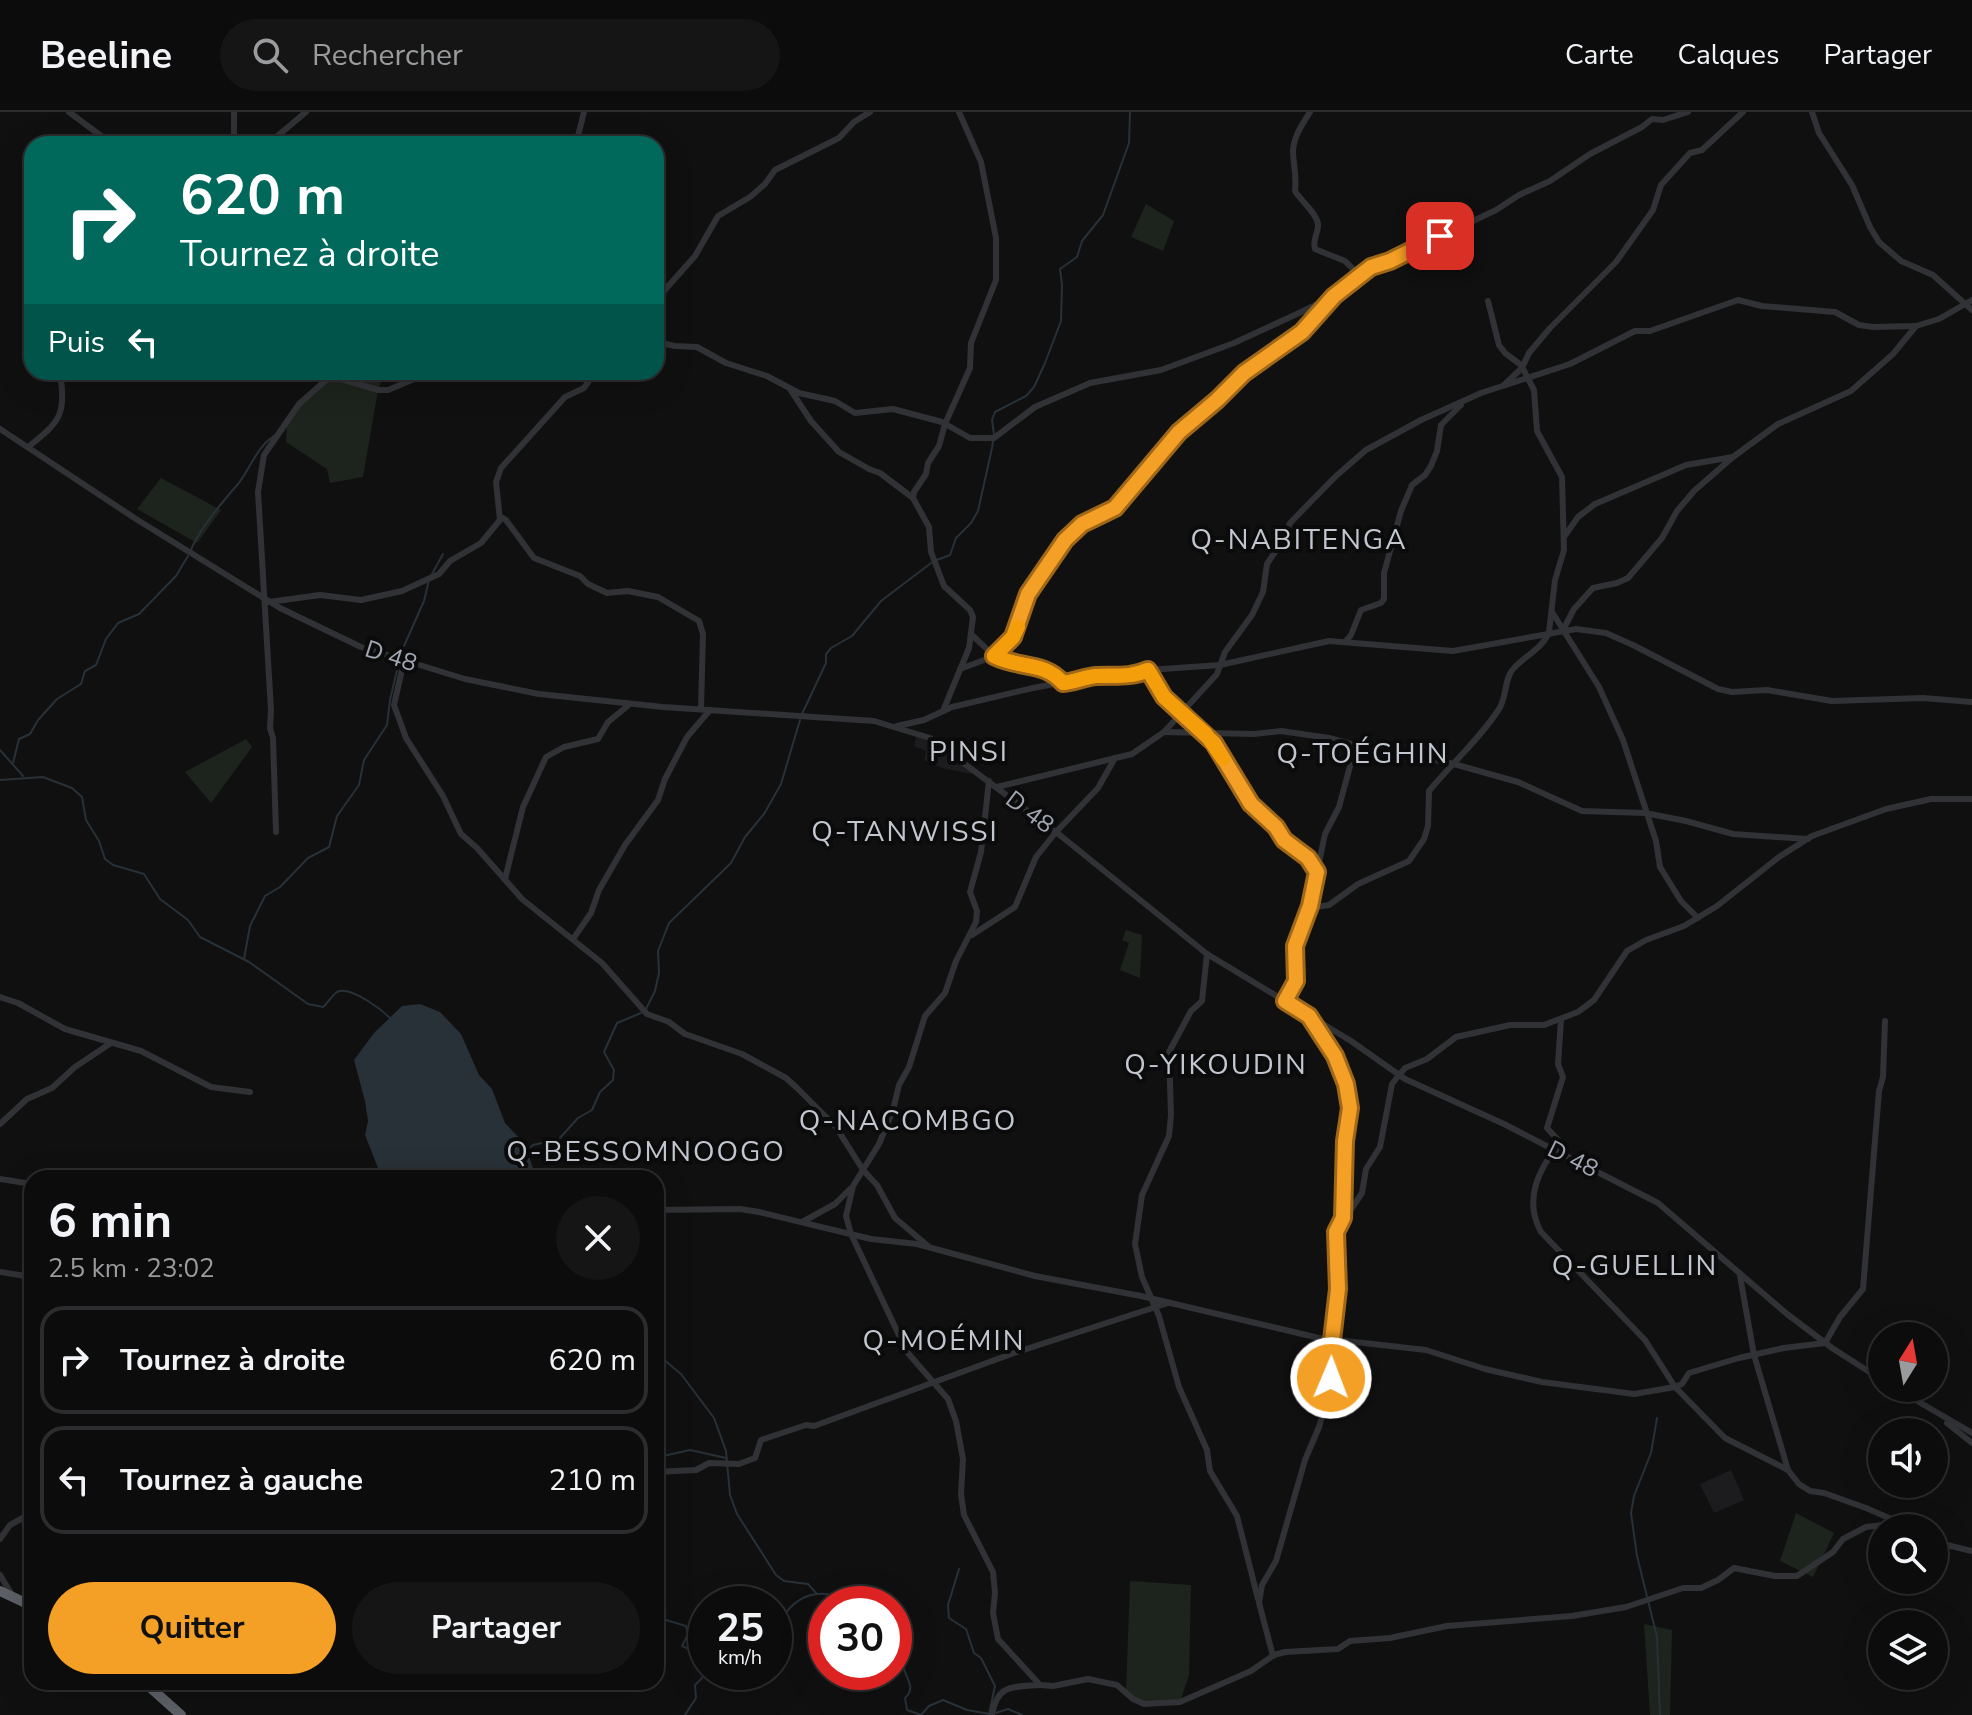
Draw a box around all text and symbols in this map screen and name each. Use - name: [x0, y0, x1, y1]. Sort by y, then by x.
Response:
- search box: [220, 19, 780, 91]
- text: Beeline: [40, 30, 172, 81]
- icon: search: [248, 33, 292, 77]
- text: Rechercher: [312, 35, 463, 76]
- text: Carte: [1565, 36, 1634, 74]
- text: Calques: [1678, 36, 1779, 74]
- text: Partager: [1823, 36, 1932, 74]
- text: 620 m: [180, 157, 345, 234]
- icon: right: [48, 168, 152, 272]
- pin: [1406, 202, 1474, 270]
- icon: arrive: [1418, 214, 1462, 258]
- text: Tournez à droite: [180, 230, 439, 279]
- icon: left: [121, 320, 165, 364]
- text: Puis: [48, 322, 105, 363]
- district label: Q-NABITENGA: [1190, 521, 1408, 559]
- street label: D 48: [361, 633, 421, 679]
- district label: PINSI: [929, 733, 1009, 771]
- district label: Q-TOÉGHIN: [1277, 735, 1449, 773]
- street label: D 48: [999, 783, 1061, 841]
- district label: Q-TANWISSI: [811, 813, 999, 851]
- district label: Q-YIKOUDIN: [1124, 1046, 1308, 1084]
- district label: Q-NACOMBGO: [799, 1102, 1017, 1140]
- district label: Q-BESSOMNOOGO: [506, 1133, 786, 1171]
- street label: D 48: [1542, 1133, 1604, 1185]
- text: 6 min: [48, 1188, 172, 1254]
- button: close: [556, 1196, 640, 1280]
- district label: Q-GUELLIN: [1552, 1247, 1718, 1285]
- text: 2.5 km · 23:02: [48, 1251, 215, 1286]
- district label: Q-MOÉMIN: [863, 1322, 1025, 1360]
- north arrow: [1868, 1322, 1948, 1402]
- map controls: [1868, 1322, 1948, 1690]
- position arrow: [1289, 1336, 1373, 1420]
- icon: right: [52, 1338, 96, 1382]
- text: Tournez à droite: [120, 1340, 345, 1381]
- text: 620 m: [549, 1340, 636, 1381]
- button: sound: [1868, 1418, 1948, 1498]
- icon: left: [52, 1458, 96, 1502]
- text: Tournez à gauche: [120, 1460, 363, 1501]
- text: 210 m: [549, 1460, 636, 1501]
- button: search: [1868, 1514, 1948, 1594]
- button: Quitter: [48, 1582, 336, 1674]
- button: Partager: [352, 1582, 640, 1674]
- speed limit sign: 30: [808, 1586, 912, 1690]
- text: 25: [716, 1601, 764, 1655]
- button: layers: [1868, 1610, 1948, 1690]
- text: km/h: [718, 1644, 762, 1671]

